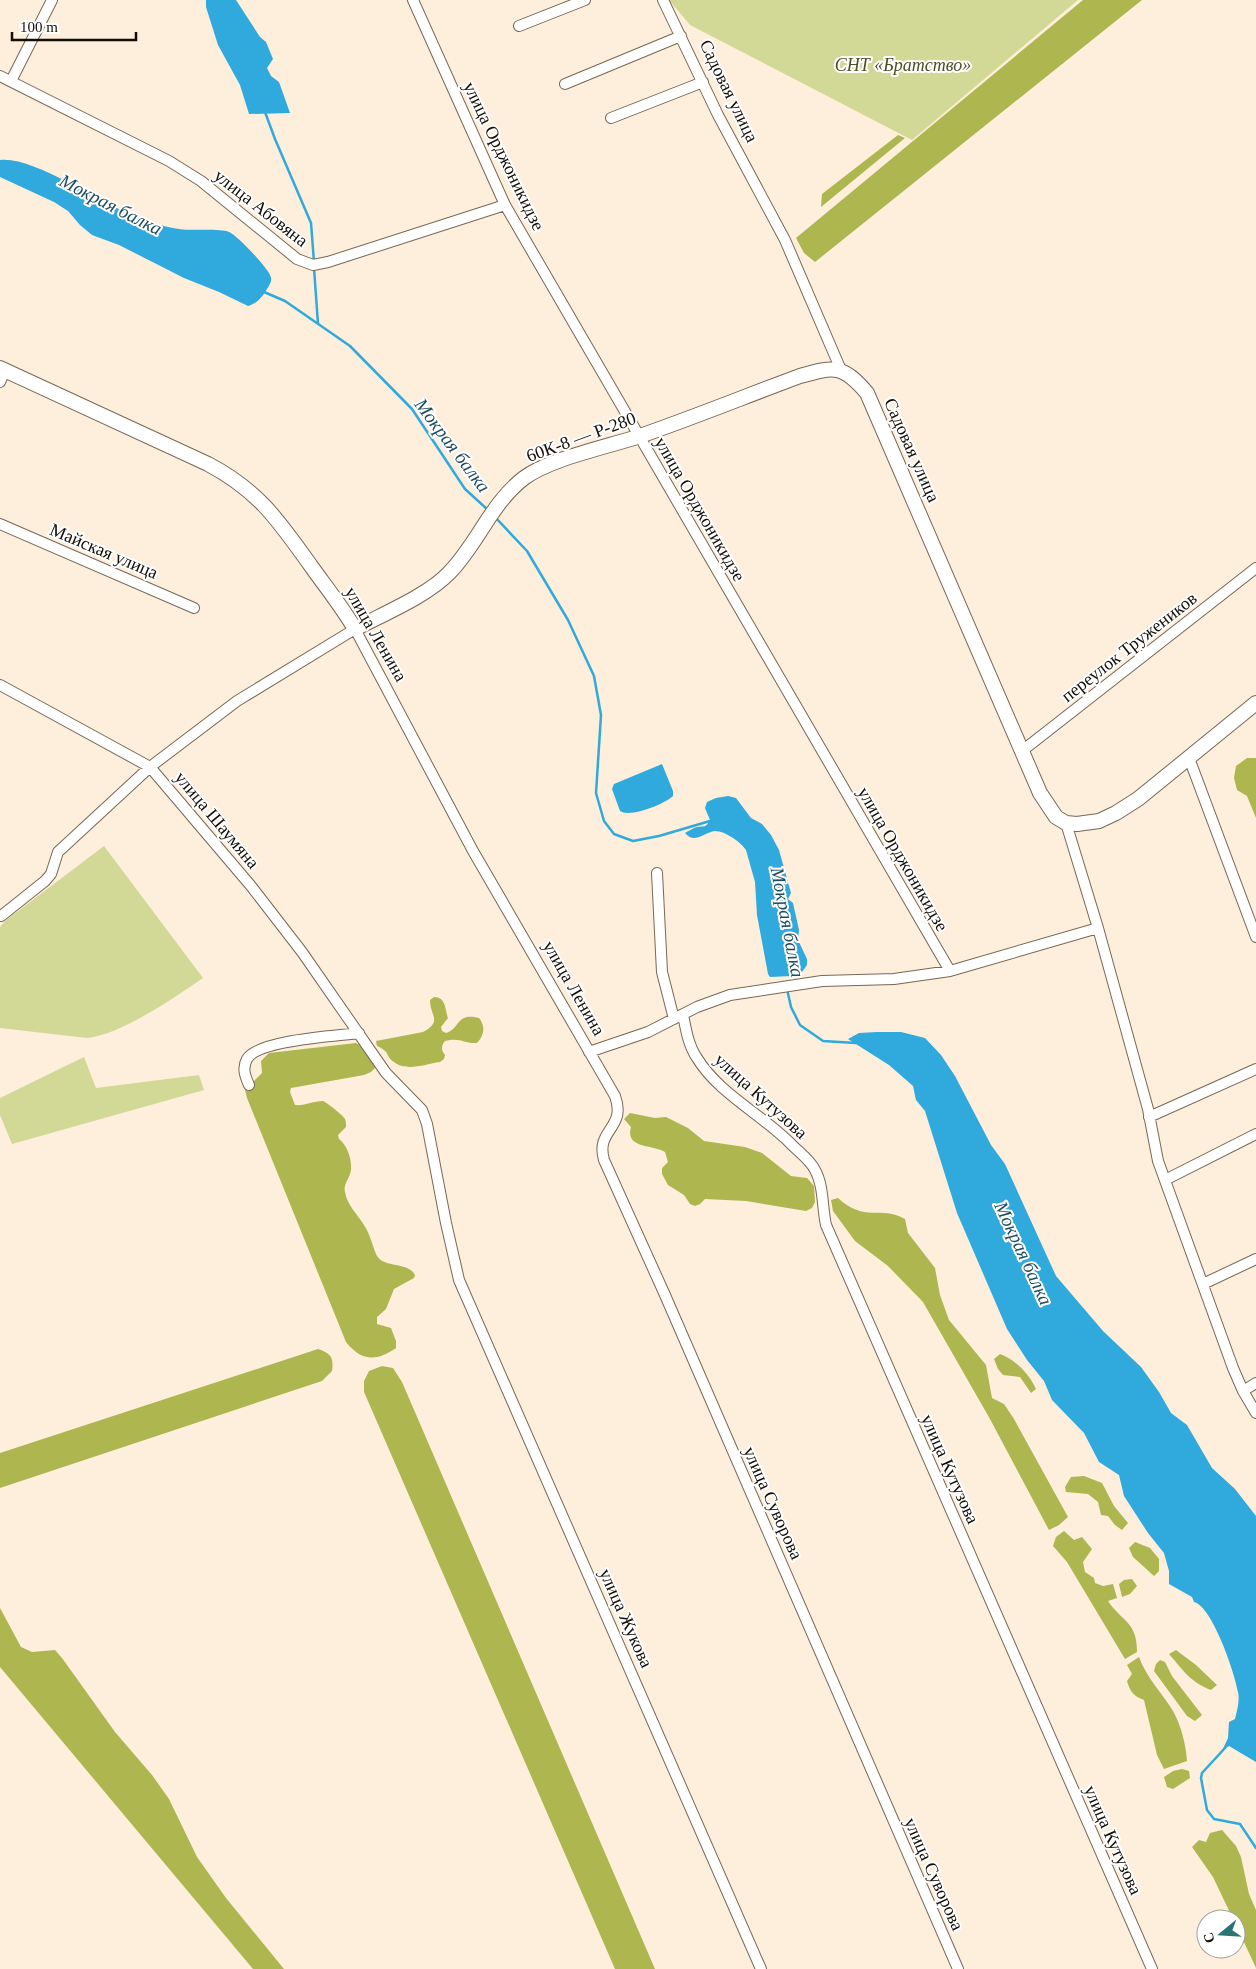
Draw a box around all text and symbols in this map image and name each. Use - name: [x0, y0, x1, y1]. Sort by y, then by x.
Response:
- scale bar: [12, 10, 136, 42]
- text: 100 m: [20, 19, 58, 35]
- street label: Садовая улица: [696, 36, 762, 146]
- park label: СНТ «Братство»: [835, 55, 971, 75]
- street label: улица Орджоникидзе: [459, 78, 549, 234]
- street label: улица Абовяна: [210, 165, 312, 251]
- water label: Мокрая балка: [55, 169, 165, 239]
- water label: Мокрая балка: [410, 394, 495, 496]
- street label: Садовая улица: [880, 395, 944, 505]
- street label: 60К-8 — Р-280: [524, 408, 638, 466]
- street label: улица Орджоникидзе: [651, 433, 749, 585]
- street label: Майская улица: [47, 519, 161, 583]
- street label: улица Ленина: [341, 583, 411, 685]
- street label: переулок Тружеников: [1057, 588, 1201, 706]
- street label: улица Шаумяна: [171, 768, 263, 872]
- street label: улица Орджоникидзе: [854, 783, 952, 935]
- water label: Мокрая балка: [766, 864, 808, 979]
- street label: улица Ленина: [539, 937, 609, 1039]
- street label: улица Кутузова: [711, 1049, 811, 1143]
- water label: Мокрая балка: [990, 1197, 1057, 1308]
- street label: улица Кутузова: [917, 1411, 983, 1527]
- street label: улица Суворова: [739, 1444, 807, 1562]
- street label: улица Жукова: [595, 1565, 657, 1671]
- street label: улица Кутузова: [1080, 1782, 1146, 1898]
- street label: улица Суворова: [900, 1815, 968, 1933]
- north arrow: [1196, 1909, 1246, 1959]
- text: С: [1200, 1931, 1218, 1945]

